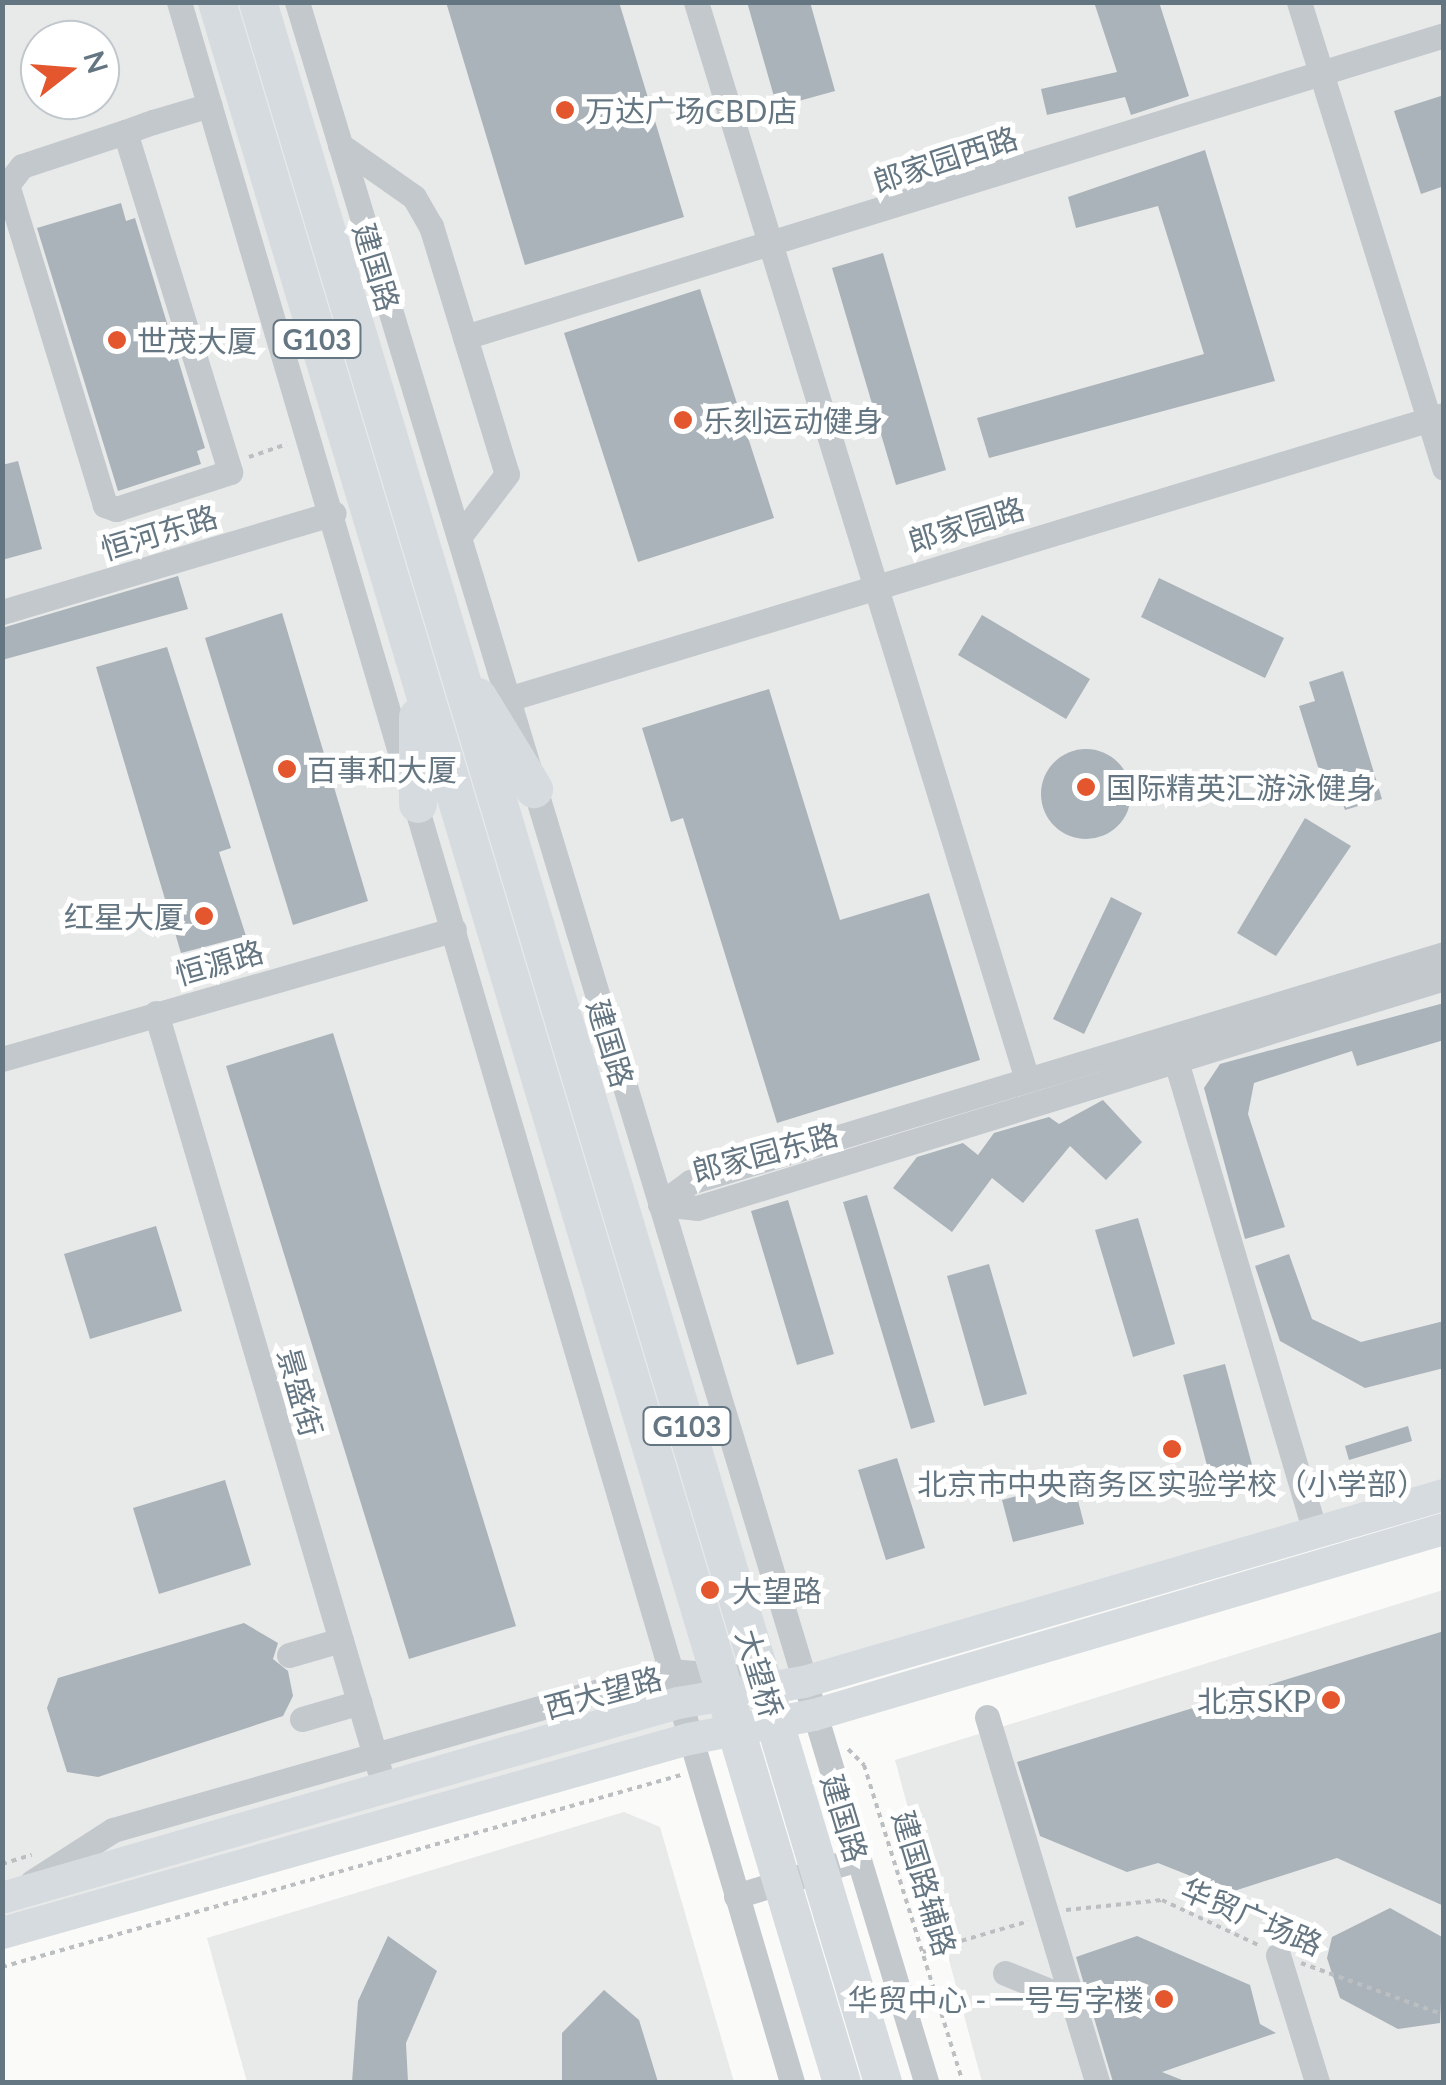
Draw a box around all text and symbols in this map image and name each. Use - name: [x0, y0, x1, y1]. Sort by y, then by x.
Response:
- north arrow: [20, 20, 120, 120]
- text: N: [77, 47, 116, 77]
- place label: 万达广场CBD店: [585, 92, 797, 128]
- marker: 万达广场CBD店: [554, 99, 576, 121]
- street label: 郎家园西路: [868, 119, 1022, 199]
- street label: 建国路: [347, 219, 407, 315]
- road number: G103: [272, 316, 362, 362]
- place label: 世茂大厦: [137, 322, 257, 358]
- marker: 世茂大厦: [106, 329, 128, 351]
- place label: 乐刻运动健身: [703, 402, 883, 438]
- marker: 乐刻运动健身: [672, 409, 694, 431]
- street label: 郎家园路: [903, 489, 1029, 559]
- street label: 恒河东路: [96, 497, 222, 567]
- place label: 百事和大厦: [307, 751, 457, 787]
- marker: 百事和大厦: [276, 758, 298, 780]
- place label: 国际精英汇游泳健身: [1106, 769, 1376, 805]
- marker: 国际精英汇游泳健身: [1075, 776, 1097, 798]
- place label: 红星大厦: [64, 898, 184, 934]
- marker: 红星大厦: [193, 905, 215, 927]
- street label: 恒源路: [171, 932, 267, 992]
- street label: 建国路: [581, 995, 641, 1091]
- street label: 郎家园东路: [688, 1115, 842, 1189]
- street label: 景盛街: [271, 1344, 331, 1440]
- road number: G103: [642, 1403, 732, 1449]
- marker: 北京市中央商务区实验学校（小学部）: [1161, 1438, 1183, 1460]
- place label: 北京市中央商务区实验学校（小学部）: [917, 1465, 1427, 1501]
- place label: 大望路: [732, 1572, 822, 1608]
- marker: 大望路: [697, 1577, 723, 1603]
- street label: 大望桥: [730, 1625, 790, 1721]
- street label: 西大望路: [540, 1659, 666, 1725]
- place label: 北京SKP: [1197, 1682, 1311, 1718]
- marker: 北京SKP: [1320, 1689, 1342, 1711]
- street label: 建国路: [815, 1770, 875, 1866]
- street label: 建国路辅路: [886, 1806, 964, 1960]
- street label: 华贸广场路: [1176, 1870, 1328, 1962]
- place label: 华贸中心 - 一号写字楼: [847, 1981, 1144, 2017]
- marker: 华贸中心 - 一号写字楼: [1153, 1988, 1175, 2010]

